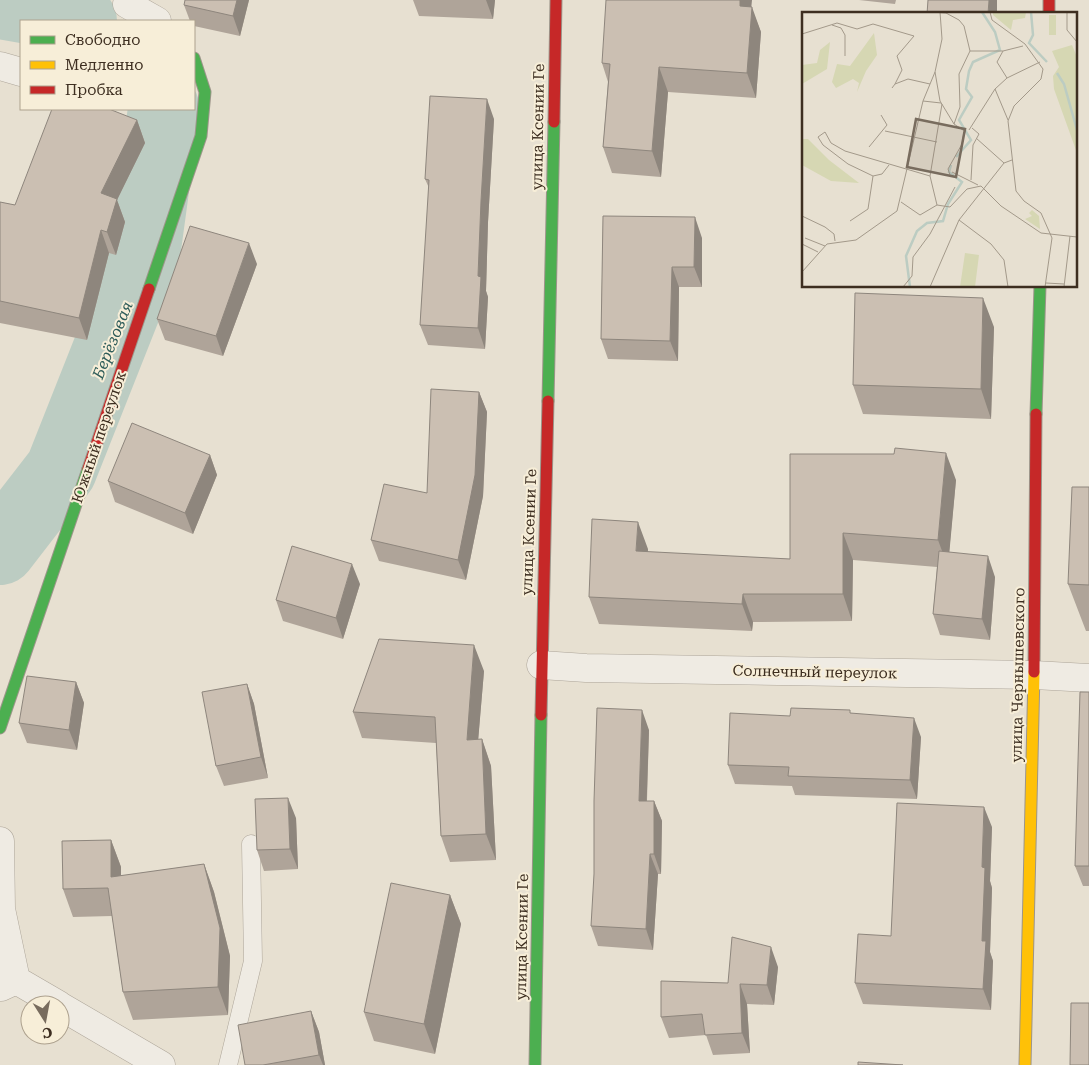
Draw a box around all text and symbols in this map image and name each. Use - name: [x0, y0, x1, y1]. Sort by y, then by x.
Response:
- inset map: [802, 12, 1076, 288]
- legend: [20, 20, 195, 110]
- text: Свободно: [65, 31, 140, 49]
- text: Медленно: [65, 56, 144, 74]
- street label: улица Ксении Ге: [528, 64, 548, 190]
- text: Пробка: [65, 81, 123, 99]
- water label: Берёзовая: [88, 299, 137, 383]
- street label: Южный переулок: [68, 368, 130, 505]
- street label: улица Ксении Ге: [518, 468, 540, 596]
- street label: улица Чернышевского: [1007, 587, 1029, 763]
- street label: Солнечный переулок: [732, 662, 898, 682]
- street label: улица Ксении Ге: [512, 874, 532, 1000]
- north arrow: [20, 995, 70, 1045]
- text: С: [41, 1024, 54, 1042]

